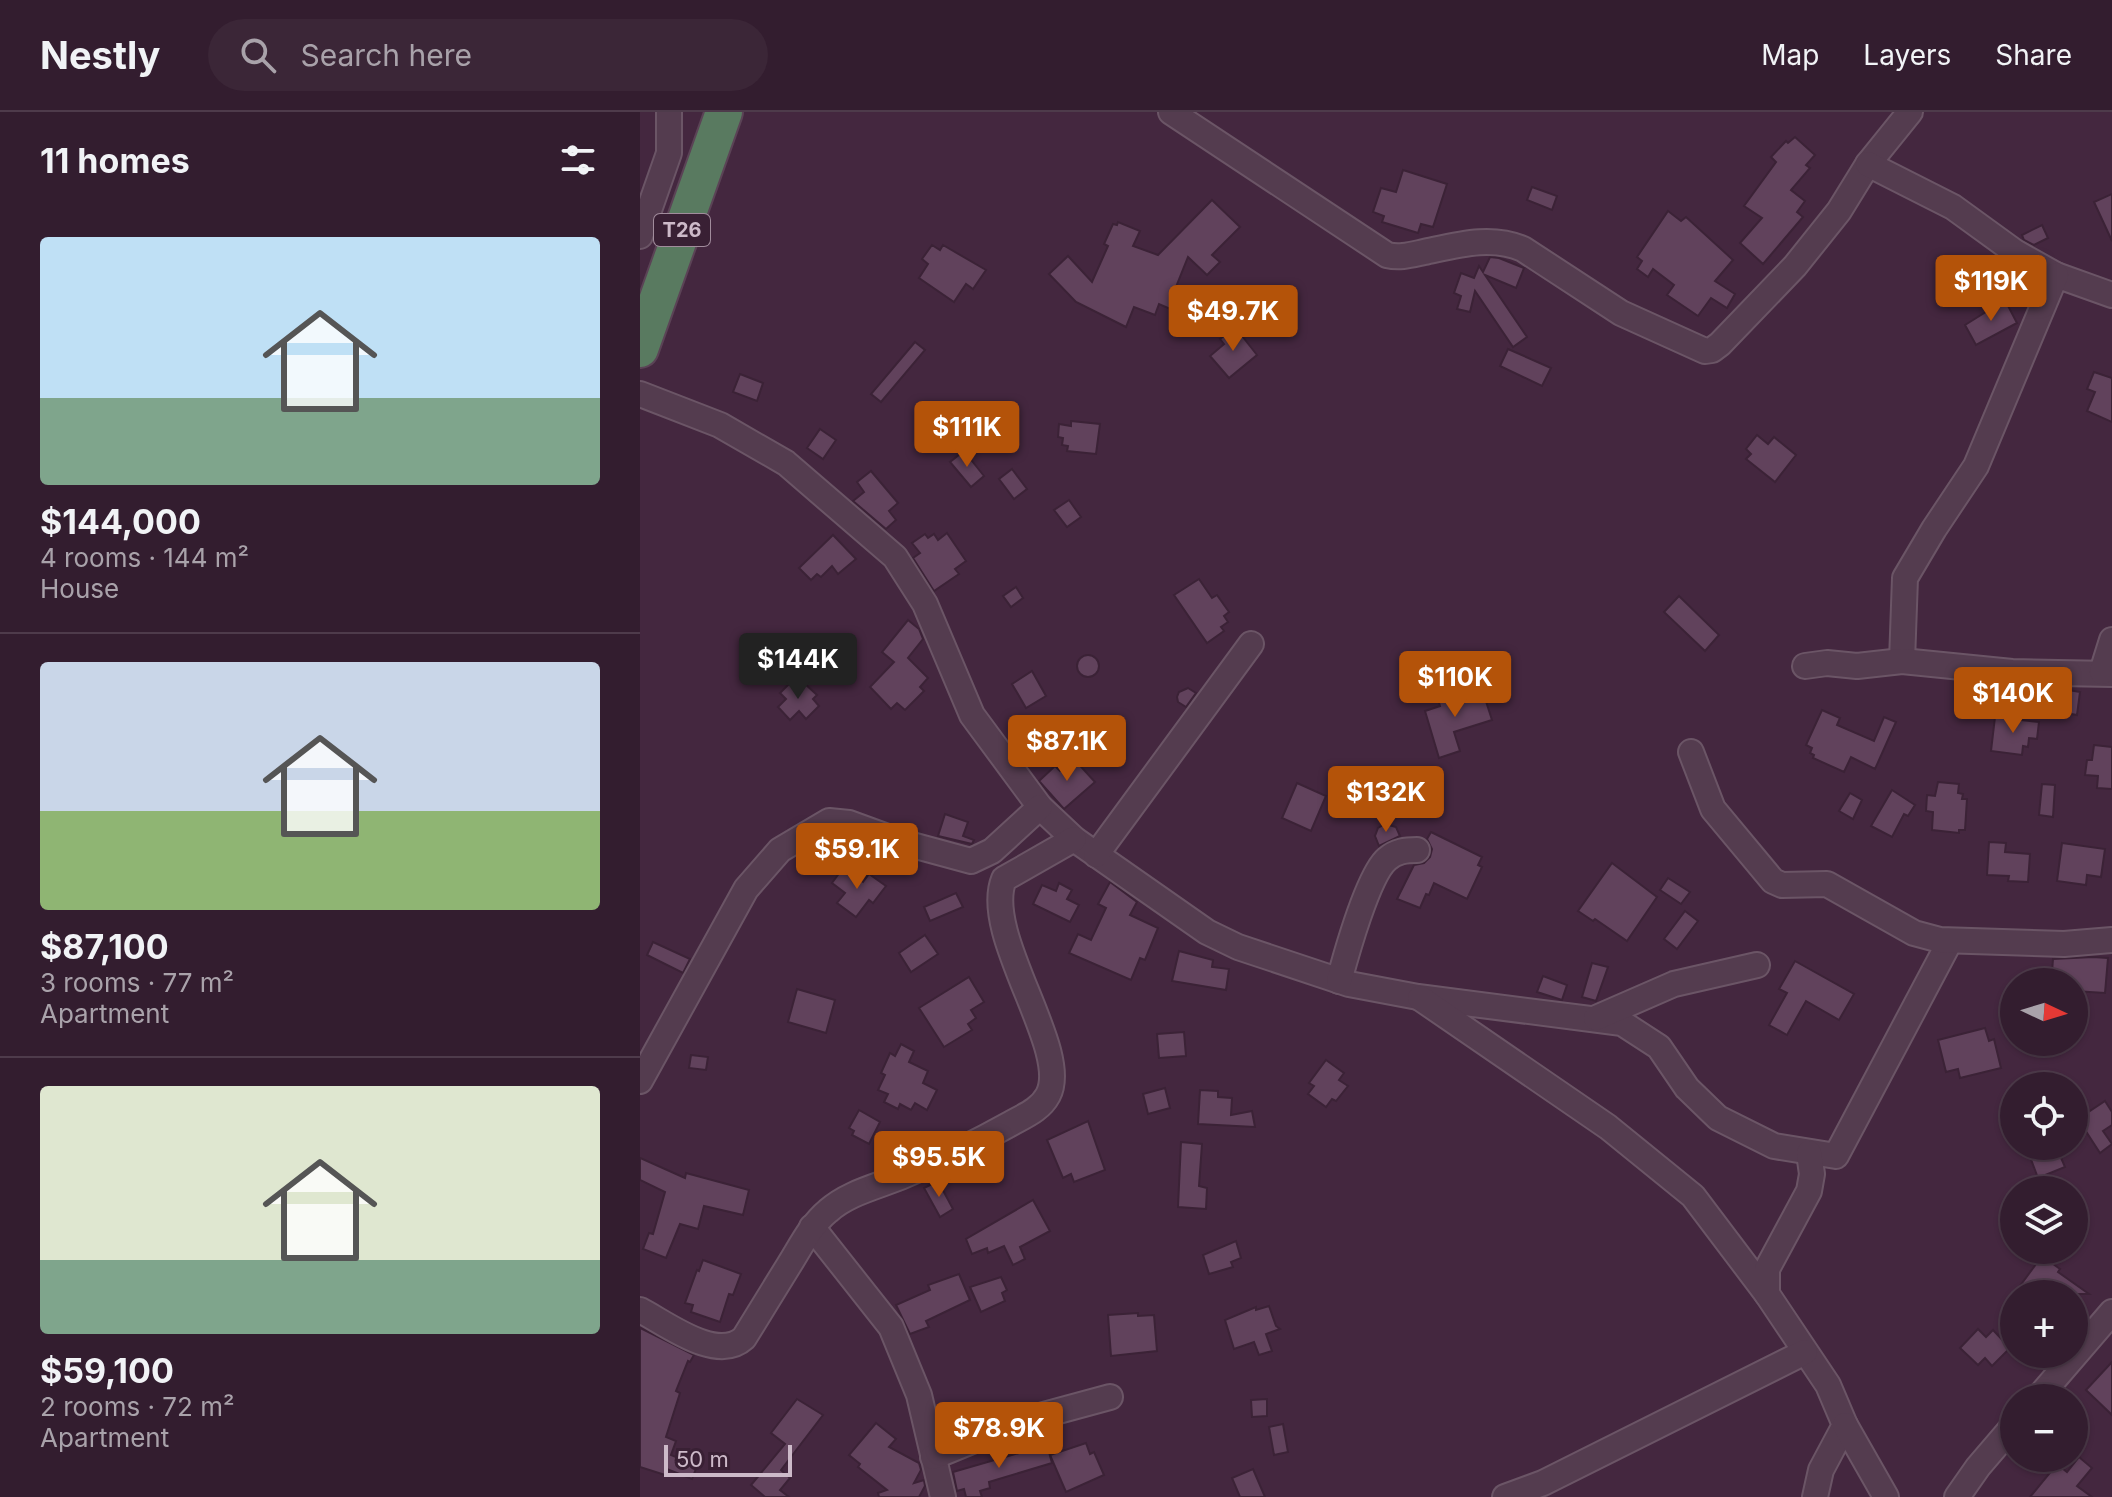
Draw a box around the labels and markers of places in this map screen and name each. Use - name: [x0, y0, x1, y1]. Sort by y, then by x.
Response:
- pin: $119K: [1935, 255, 2047, 323]
- pin: $49.7K: [1168, 285, 1298, 353]
- pin: $111K: [911, 401, 1023, 469]
- pin: $144K: [742, 633, 854, 701]
- pin: $110K: [1399, 651, 1511, 719]
- pin: $140K: [1957, 667, 2069, 735]
- pin: $87.1K: [1002, 715, 1132, 783]
- pin: $132K: [1330, 766, 1442, 834]
- pin: $59.1K: [792, 823, 922, 891]
- pin: $95.5K: [874, 1131, 1004, 1199]
- pin: $78.9K: [934, 1402, 1064, 1470]

